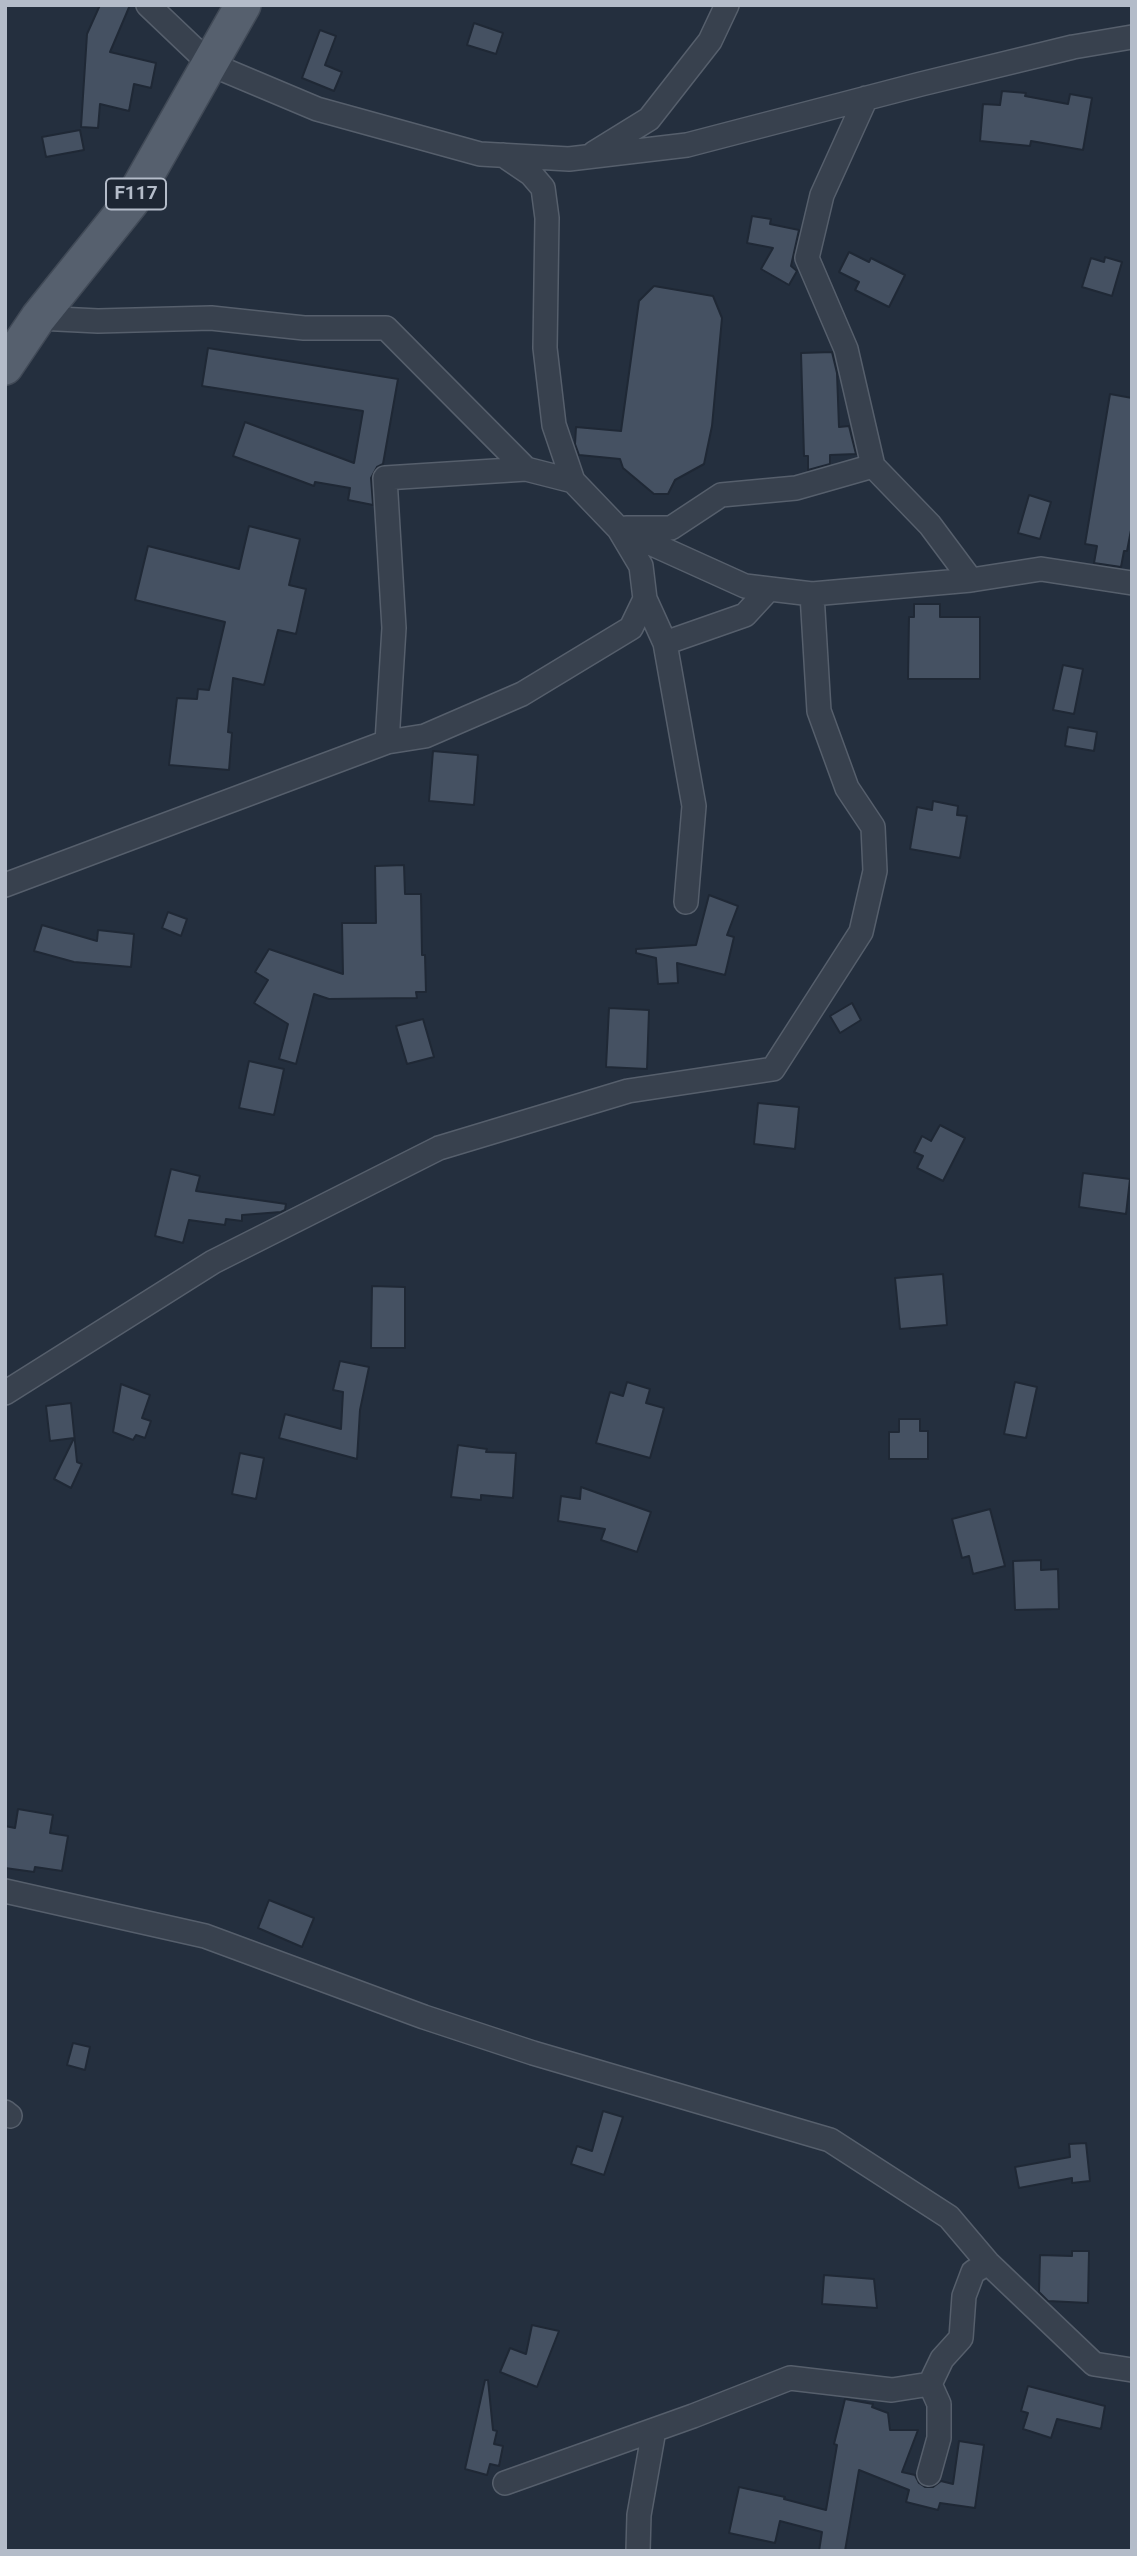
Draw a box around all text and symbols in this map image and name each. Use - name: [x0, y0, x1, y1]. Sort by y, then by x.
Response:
- road number: F117: [106, 178, 166, 210]

